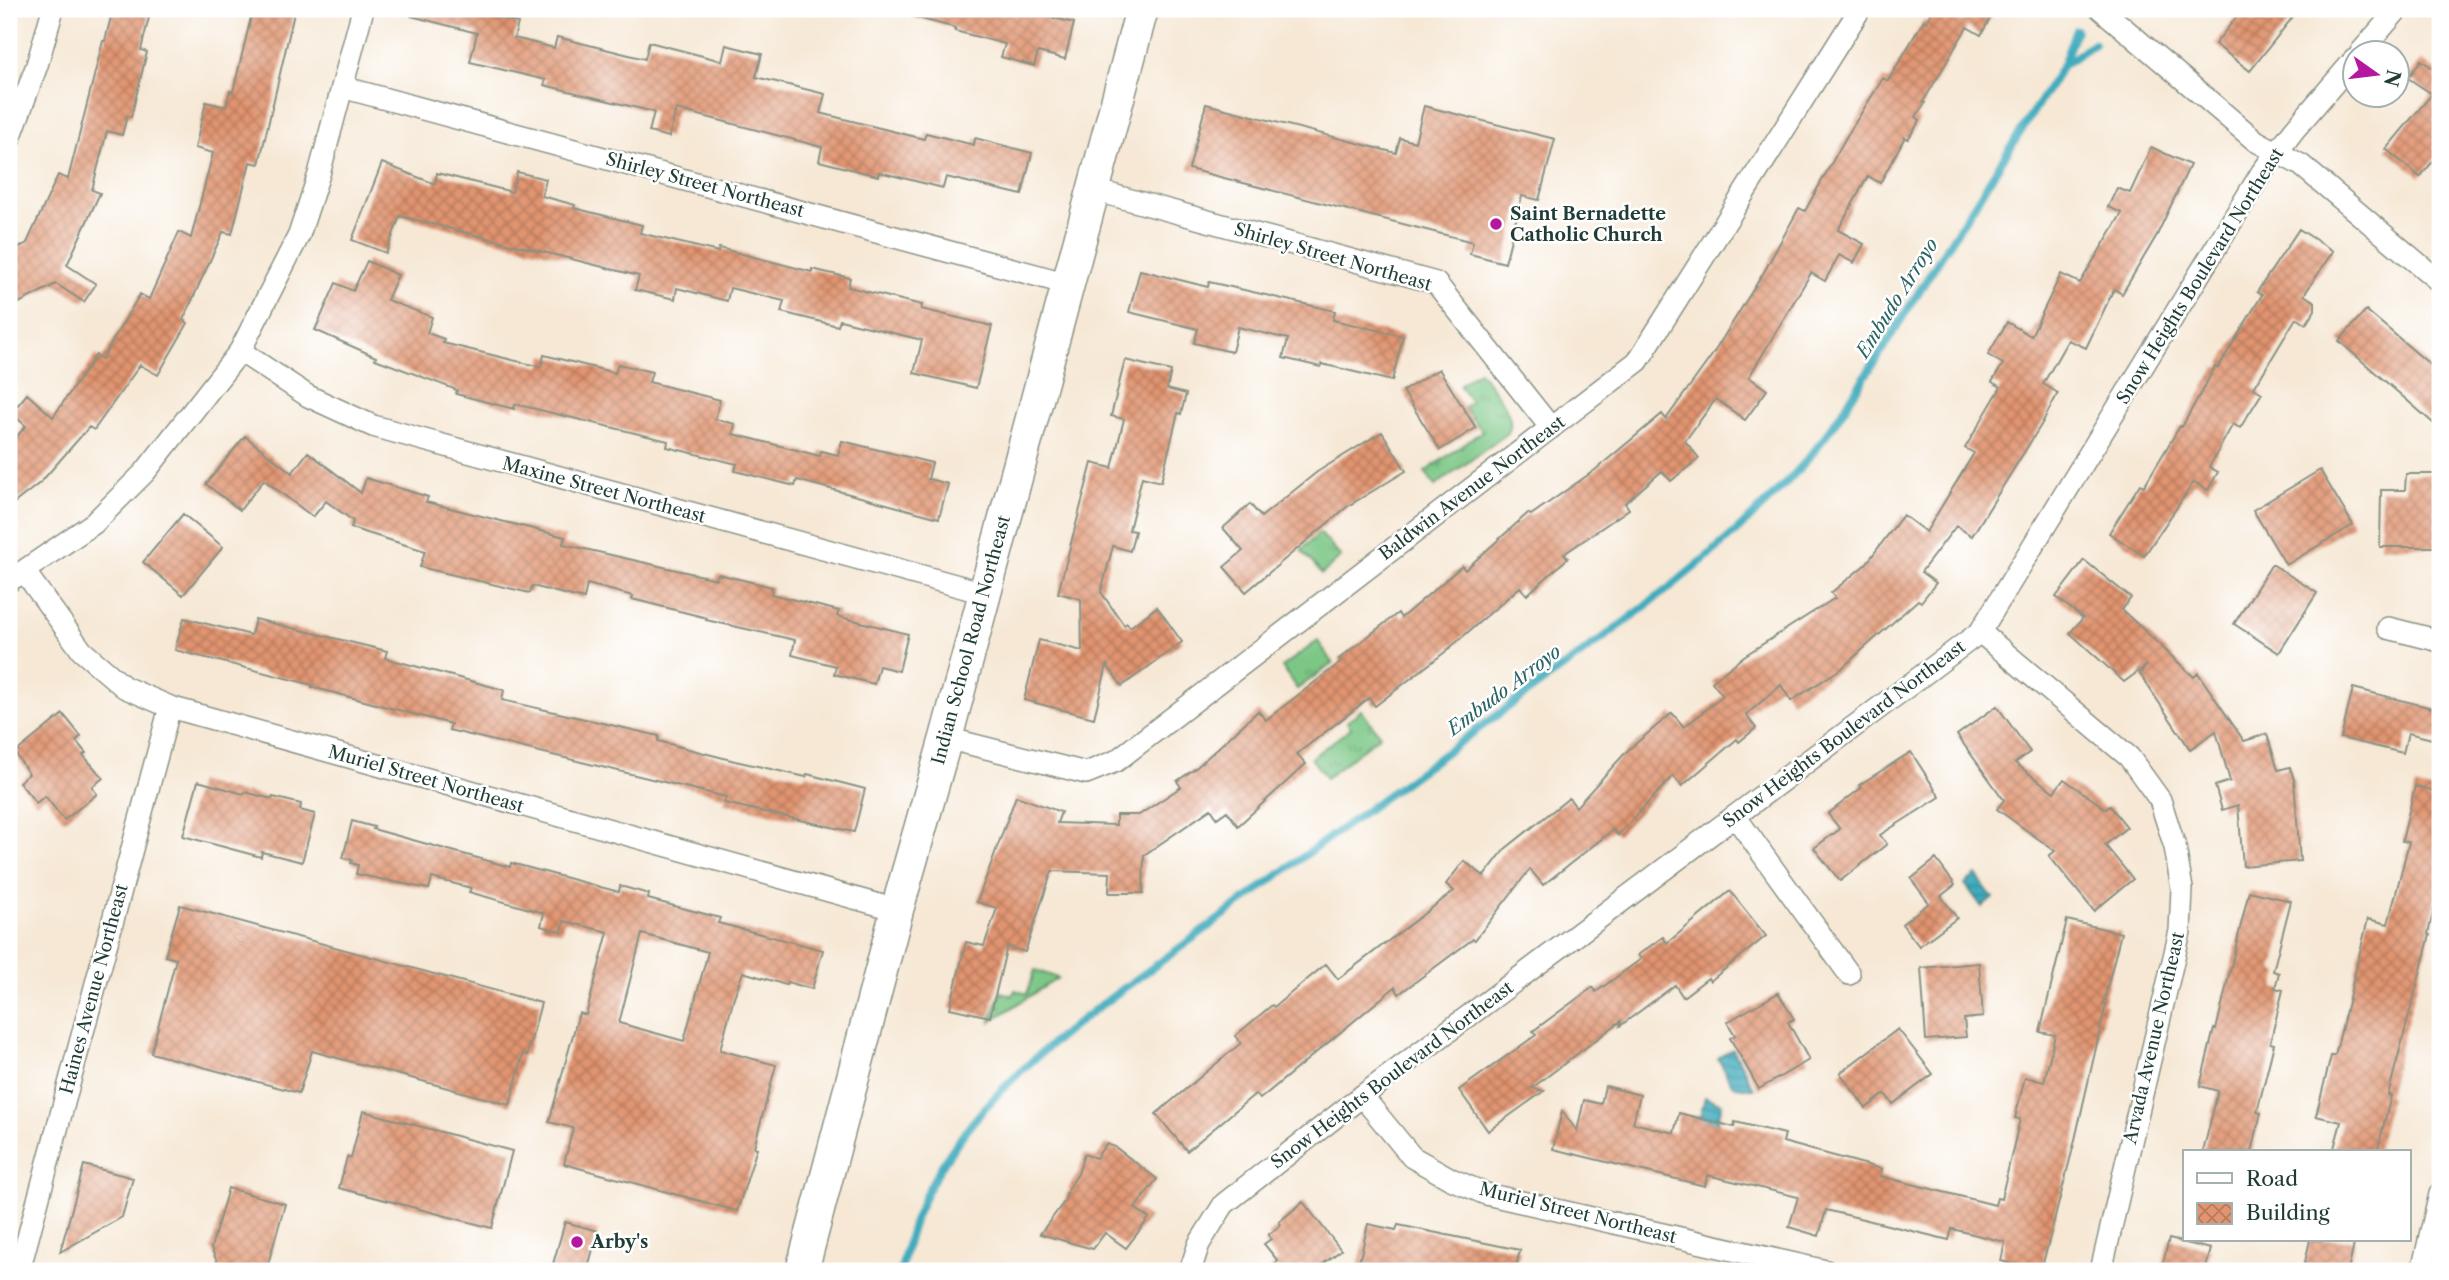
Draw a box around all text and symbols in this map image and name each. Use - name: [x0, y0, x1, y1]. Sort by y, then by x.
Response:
- north arrow: [2340, 38, 2410, 108]
- text: N: [2379, 67, 2405, 89]
- street label: Snow Heights Boulevard Northeast: [2112, 143, 2289, 408]
- street label: Shirley Street Northeast: [603, 148, 807, 222]
- place label: Saint Bernadette Catholic Church: [1510, 203, 1666, 246]
- marker: Saint Bernadette Catholic Church: [1488, 216, 1504, 232]
- street label: Shirley Street Northeast: [1232, 218, 1435, 296]
- water label: Embudo Arroyo: [1850, 234, 1943, 364]
- street label: Baldwin Avenue Northeast: [1375, 411, 1570, 565]
- street label: Maxine Street Northeast: [500, 452, 709, 528]
- street label: Indian School Road Northeast: [927, 512, 1015, 767]
- street label: Snow Heights Boulevard Northeast: [1718, 635, 1970, 832]
- water label: Embudo Arroyo: [1441, 640, 1565, 741]
- street label: Muriel Street Northeast: [326, 741, 527, 818]
- street label: Haines Avenue Northeast: [55, 881, 133, 1096]
- street label: Arvada Avenue Northeast: [2119, 929, 2189, 1147]
- street label: Snow Heights Boulevard Northeast: [1266, 976, 1518, 1173]
- legend: [2183, 1150, 2410, 1242]
- text: Road: [2246, 1166, 2298, 1191]
- street label: Muriel Street Northeast: [1477, 1178, 1679, 1248]
- text: Building: [2246, 1200, 2331, 1225]
- place label: Arby's: [590, 1231, 648, 1253]
- marker: Arby's: [569, 1234, 585, 1250]

